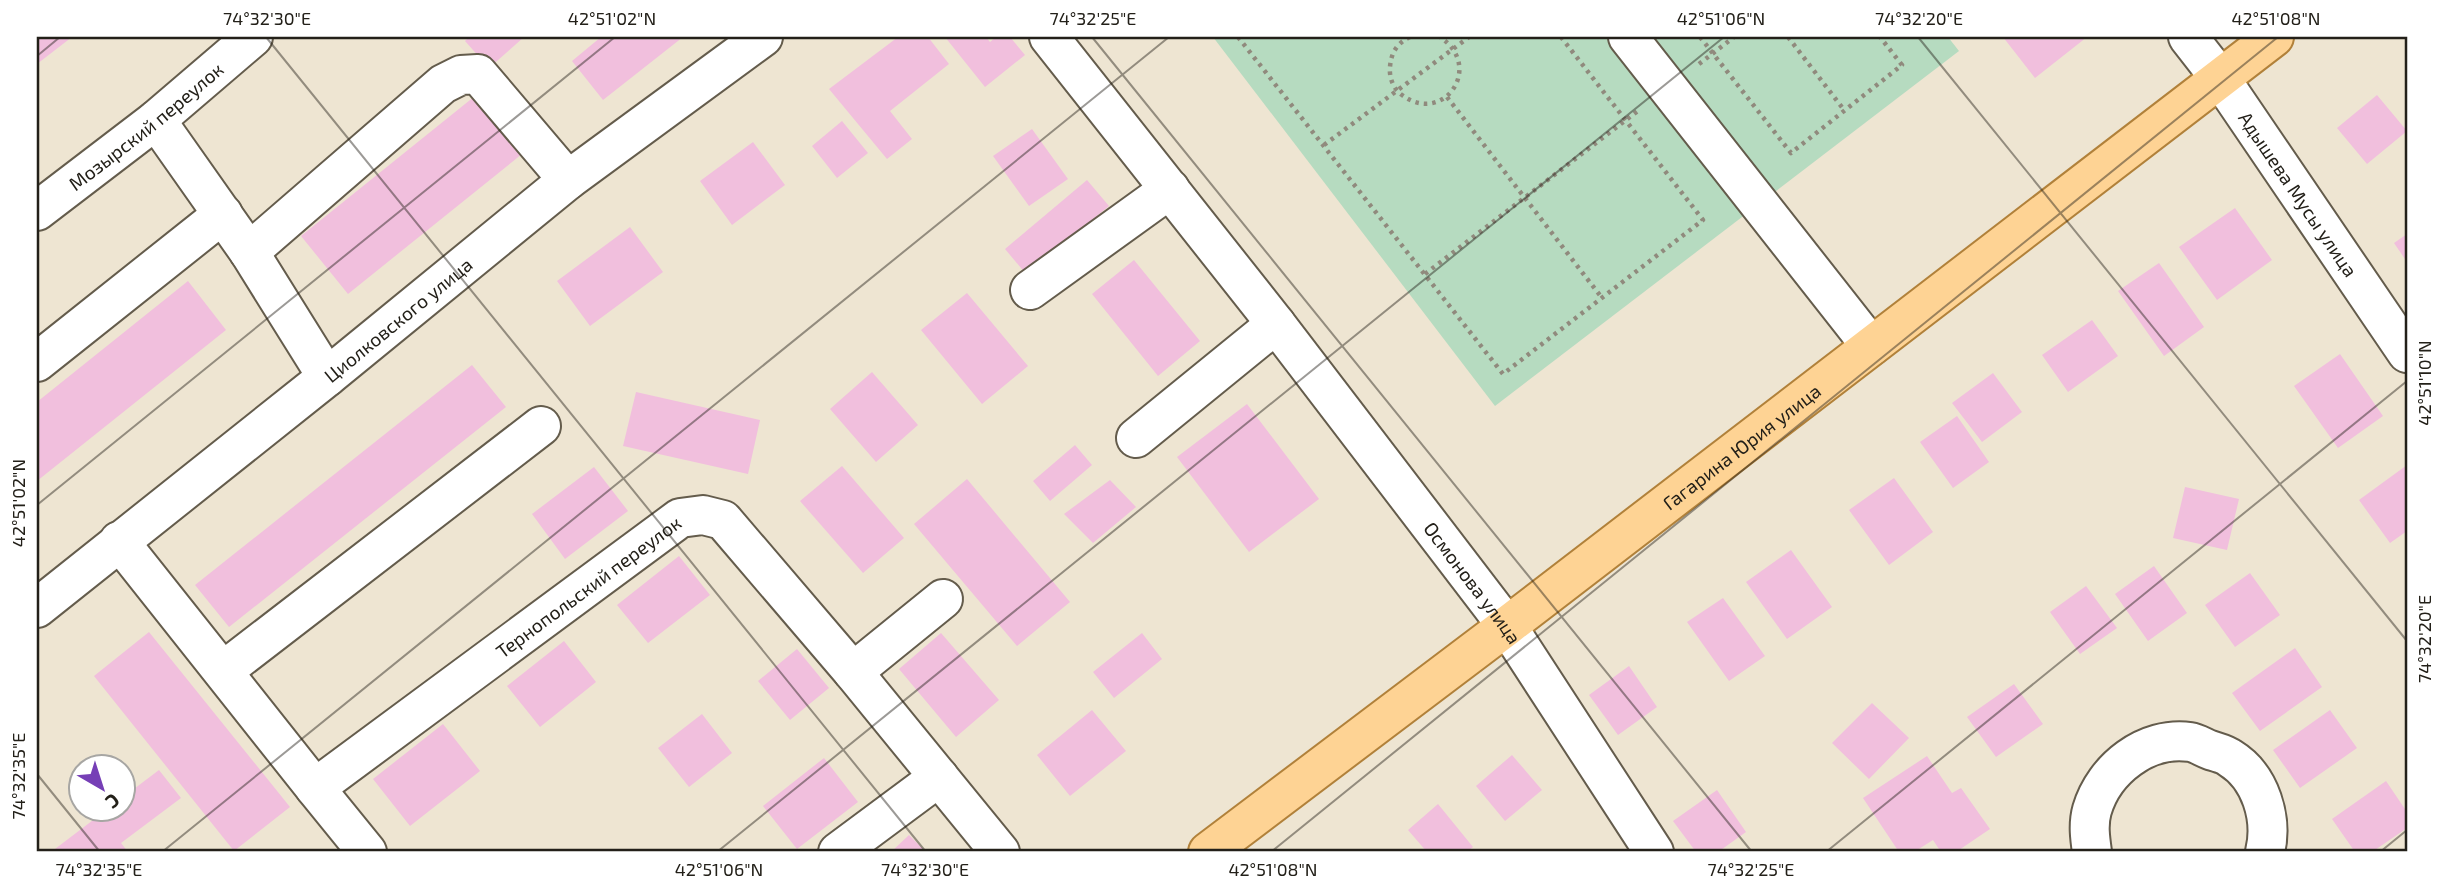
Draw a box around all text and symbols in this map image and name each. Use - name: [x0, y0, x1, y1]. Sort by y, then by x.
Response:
- text: 74°32'30"E: [223, 7, 311, 29]
- text: 42°51'02"N: [568, 7, 656, 29]
- text: 74°32'25"E: [1050, 7, 1136, 29]
- text: 42°51'06"N: [1677, 7, 1765, 29]
- text: 74°32'20"E: [1875, 7, 1963, 29]
- text: 42°51'08"N: [2231, 7, 2321, 29]
- street label: Мозырский переулок: [64, 57, 227, 194]
- street label: Адышева Мусы улица: [2234, 107, 2363, 281]
- street label: Циолковского улица: [319, 252, 476, 386]
- text: 42°51'10"N: [2413, 340, 2435, 426]
- street label: Гагарина Юрия улица: [1658, 378, 1825, 514]
- text: 42°51'02"N: [7, 459, 29, 547]
- street label: Тернопольский переулок: [491, 510, 685, 662]
- street label: Осмонова улица: [1420, 517, 1527, 648]
- text: 74°32'20"E: [2413, 595, 2435, 683]
- text: 74°32'35"E: [7, 733, 29, 819]
- north arrow: [66, 752, 136, 822]
- text: С: [101, 789, 125, 814]
- text: 74°32'35"E: [56, 858, 142, 880]
- text: 42°51'06"N: [675, 858, 763, 880]
- text: 74°32'30"E: [881, 858, 969, 880]
- text: 42°51'08"N: [1228, 858, 1318, 880]
- text: 74°32'25"E: [1708, 858, 1794, 880]

